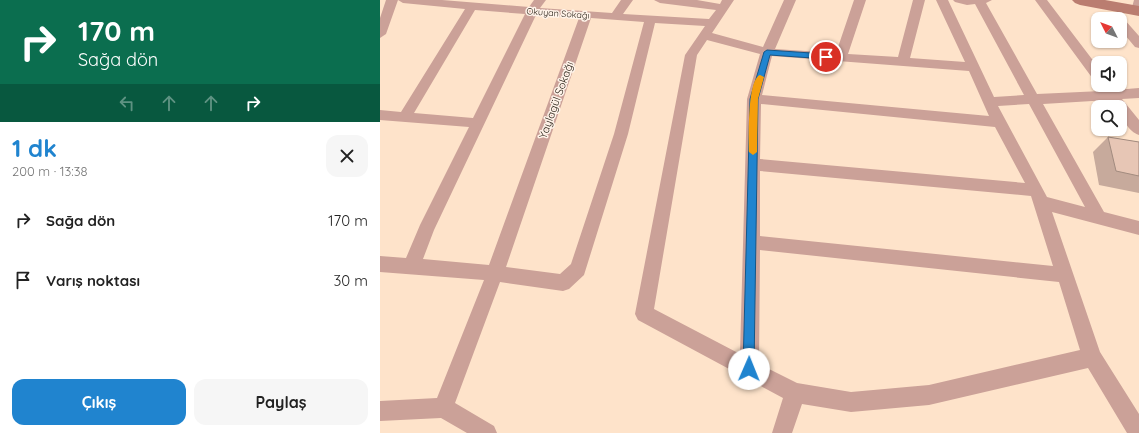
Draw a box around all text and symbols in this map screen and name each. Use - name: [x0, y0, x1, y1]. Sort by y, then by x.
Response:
- street label: Okuyan Sokağı: [526, 5, 590, 21]
- north arrow: [1091, 12, 1127, 48]
- map controls: [1091, 12, 1127, 136]
- text: 170 m: [78, 13, 155, 48]
- icon: right: [12, 16, 64, 68]
- pin: [809, 40, 843, 74]
- icon: arrive: [815, 46, 837, 68]
- text: Sağa dön: [78, 48, 158, 71]
- button: sound: [1091, 56, 1127, 92]
- street label: Yaylagül Sokağı: [536, 60, 576, 140]
- icon: left: [116, 92, 138, 114]
- icon: ahead: [158, 92, 180, 114]
- icon: ahead: [200, 92, 222, 114]
- icon: right: [242, 92, 264, 114]
- button: search: [1091, 100, 1127, 136]
- text: 1 dk: [12, 133, 57, 163]
- button: close: [326, 135, 368, 177]
- text: 200 m · 13:38: [12, 163, 88, 179]
- icon: right: [12, 209, 34, 231]
- text: Sağa dön: [46, 211, 115, 230]
- text: 170 m: [328, 211, 368, 230]
- icon: arrive: [12, 269, 34, 291]
- text: Varış noktası: [46, 271, 140, 290]
- text: 30 m: [333, 271, 368, 290]
- position arrow: [728, 348, 770, 390]
- button: Çıkış: [12, 379, 186, 425]
- button: Paylaş: [194, 379, 368, 425]

